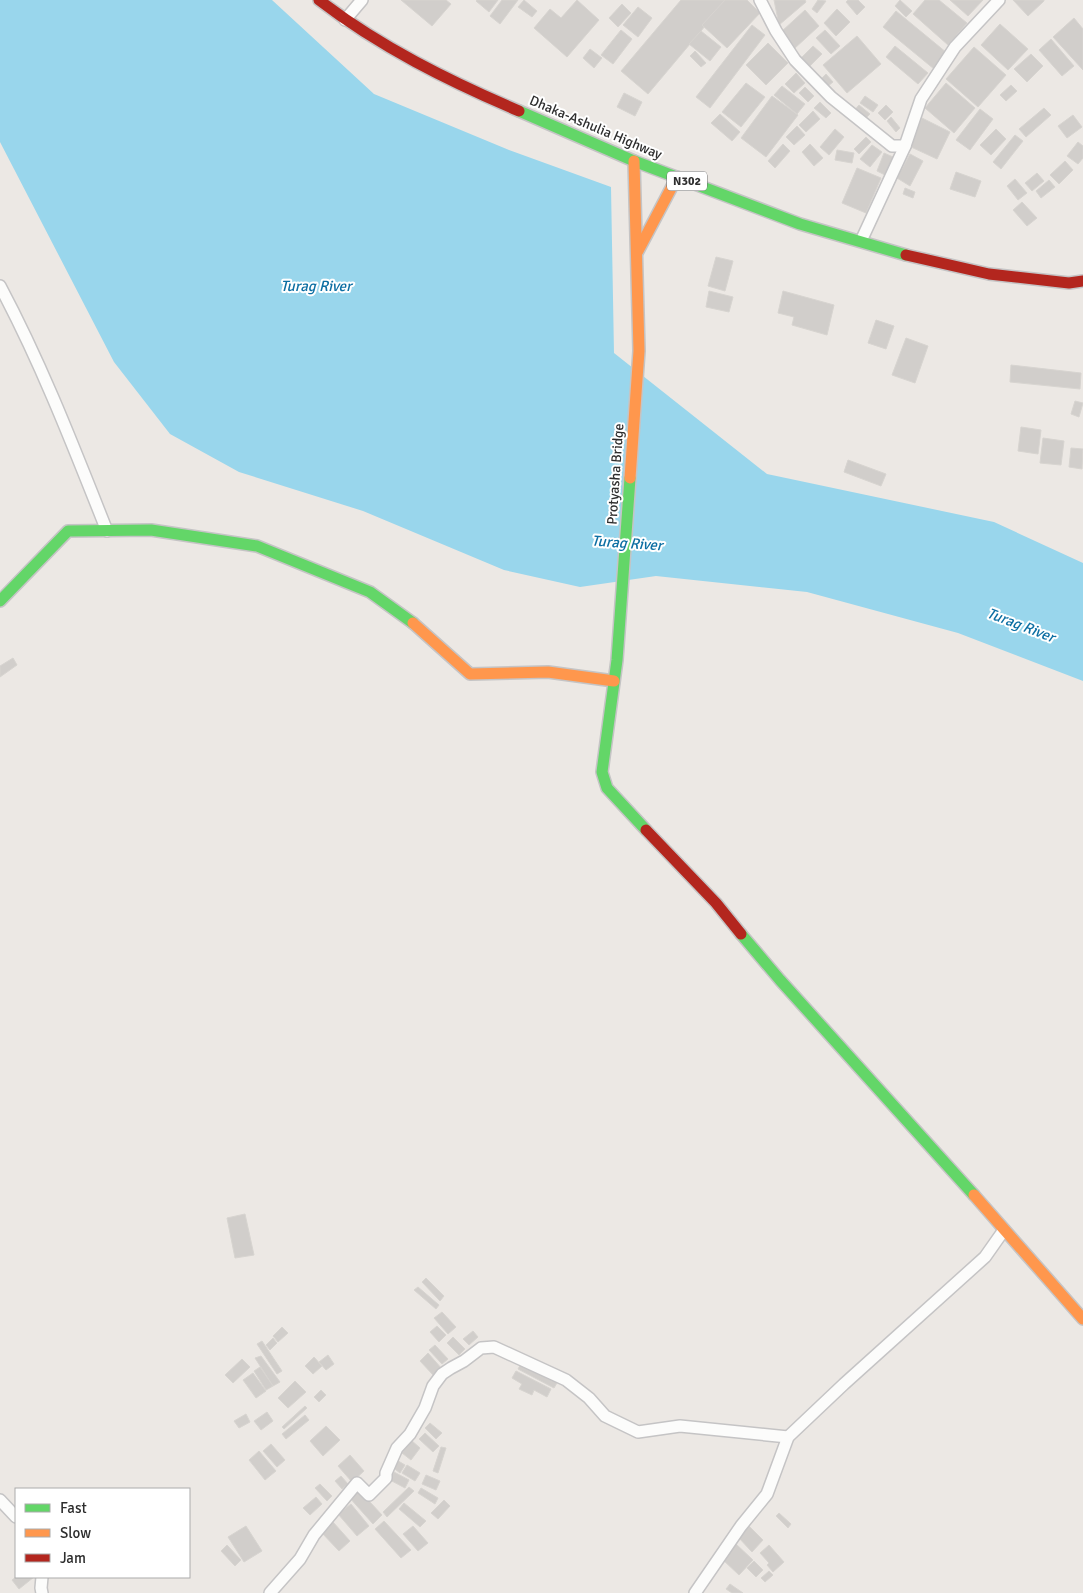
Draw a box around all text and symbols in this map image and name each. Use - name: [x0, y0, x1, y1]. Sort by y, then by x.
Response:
- street label: Dhaka-Ashulia Highway: [527, 92, 665, 163]
- road number: N302: [667, 172, 707, 190]
- water label: Turag River: [280, 277, 354, 295]
- street label: Protyasha Bridge: [603, 423, 628, 525]
- water label: Turag River: [591, 532, 666, 555]
- water label: Turag River: [985, 604, 1060, 647]
- legend: [15, 1488, 190, 1578]
- text: Fast: [60, 1499, 87, 1517]
- text: Slow: [60, 1524, 91, 1542]
- text: Jam: [60, 1549, 86, 1567]

